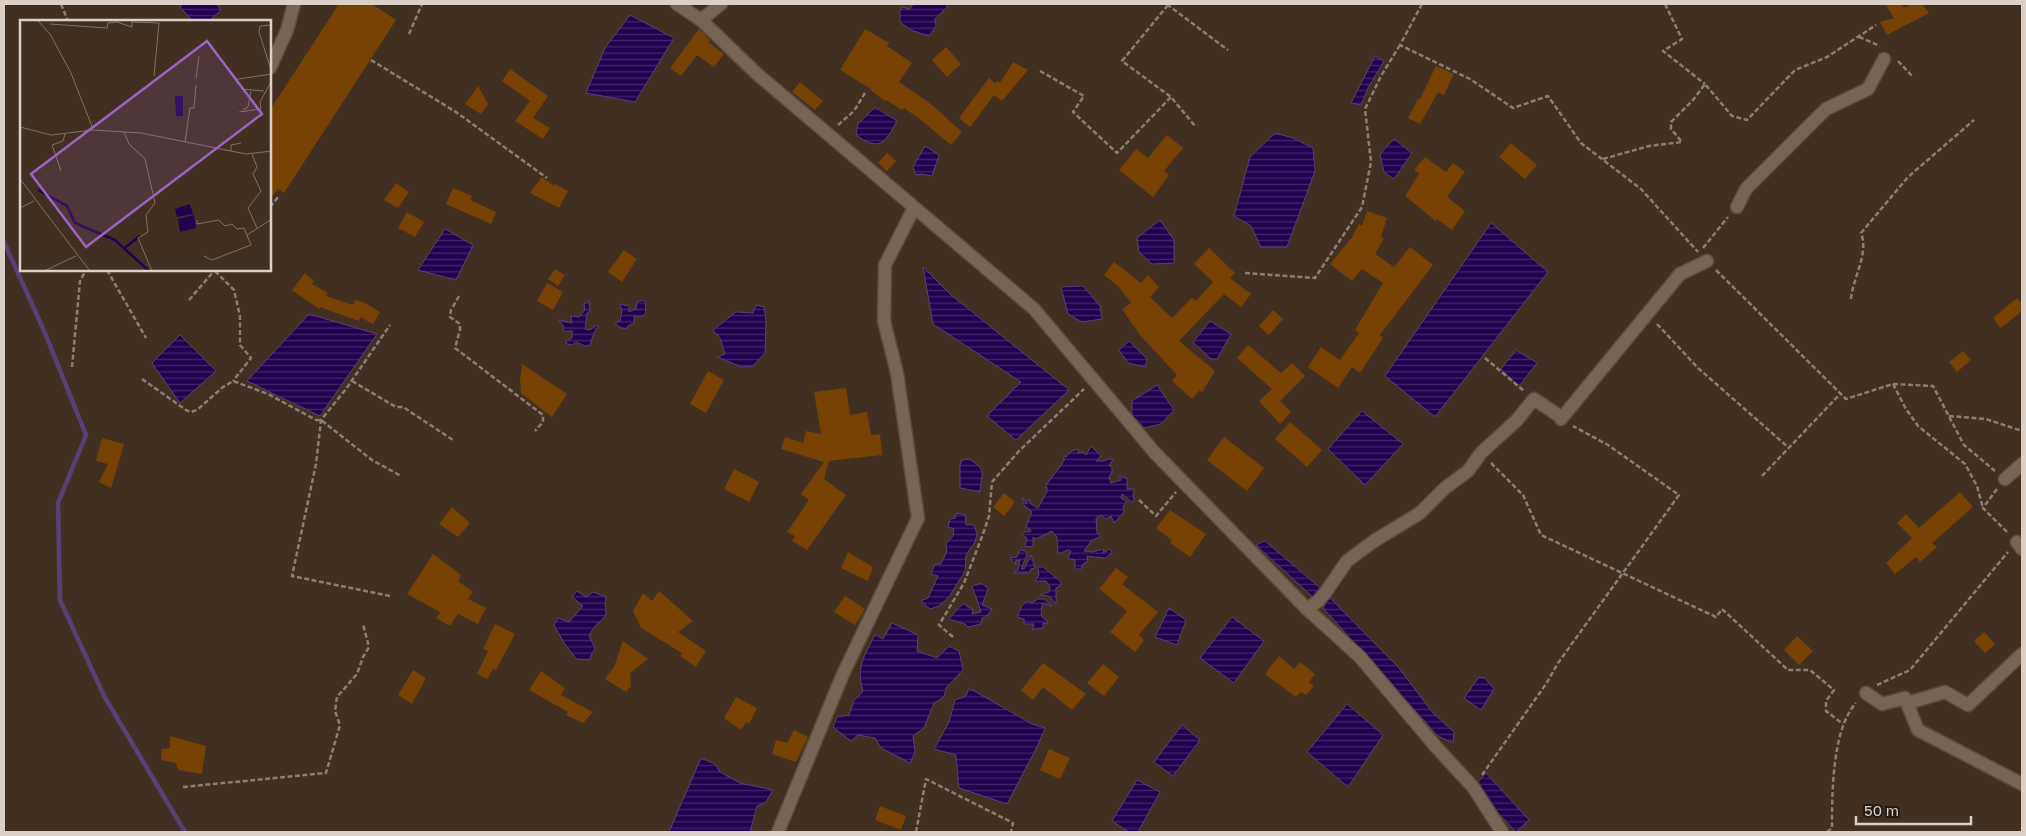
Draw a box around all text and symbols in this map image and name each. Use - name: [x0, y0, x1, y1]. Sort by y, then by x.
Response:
- inset map: [20, 20, 271, 271]
- scale bar: [1856, 794, 1971, 826]
- text: 50 m: [1864, 801, 1899, 819]

